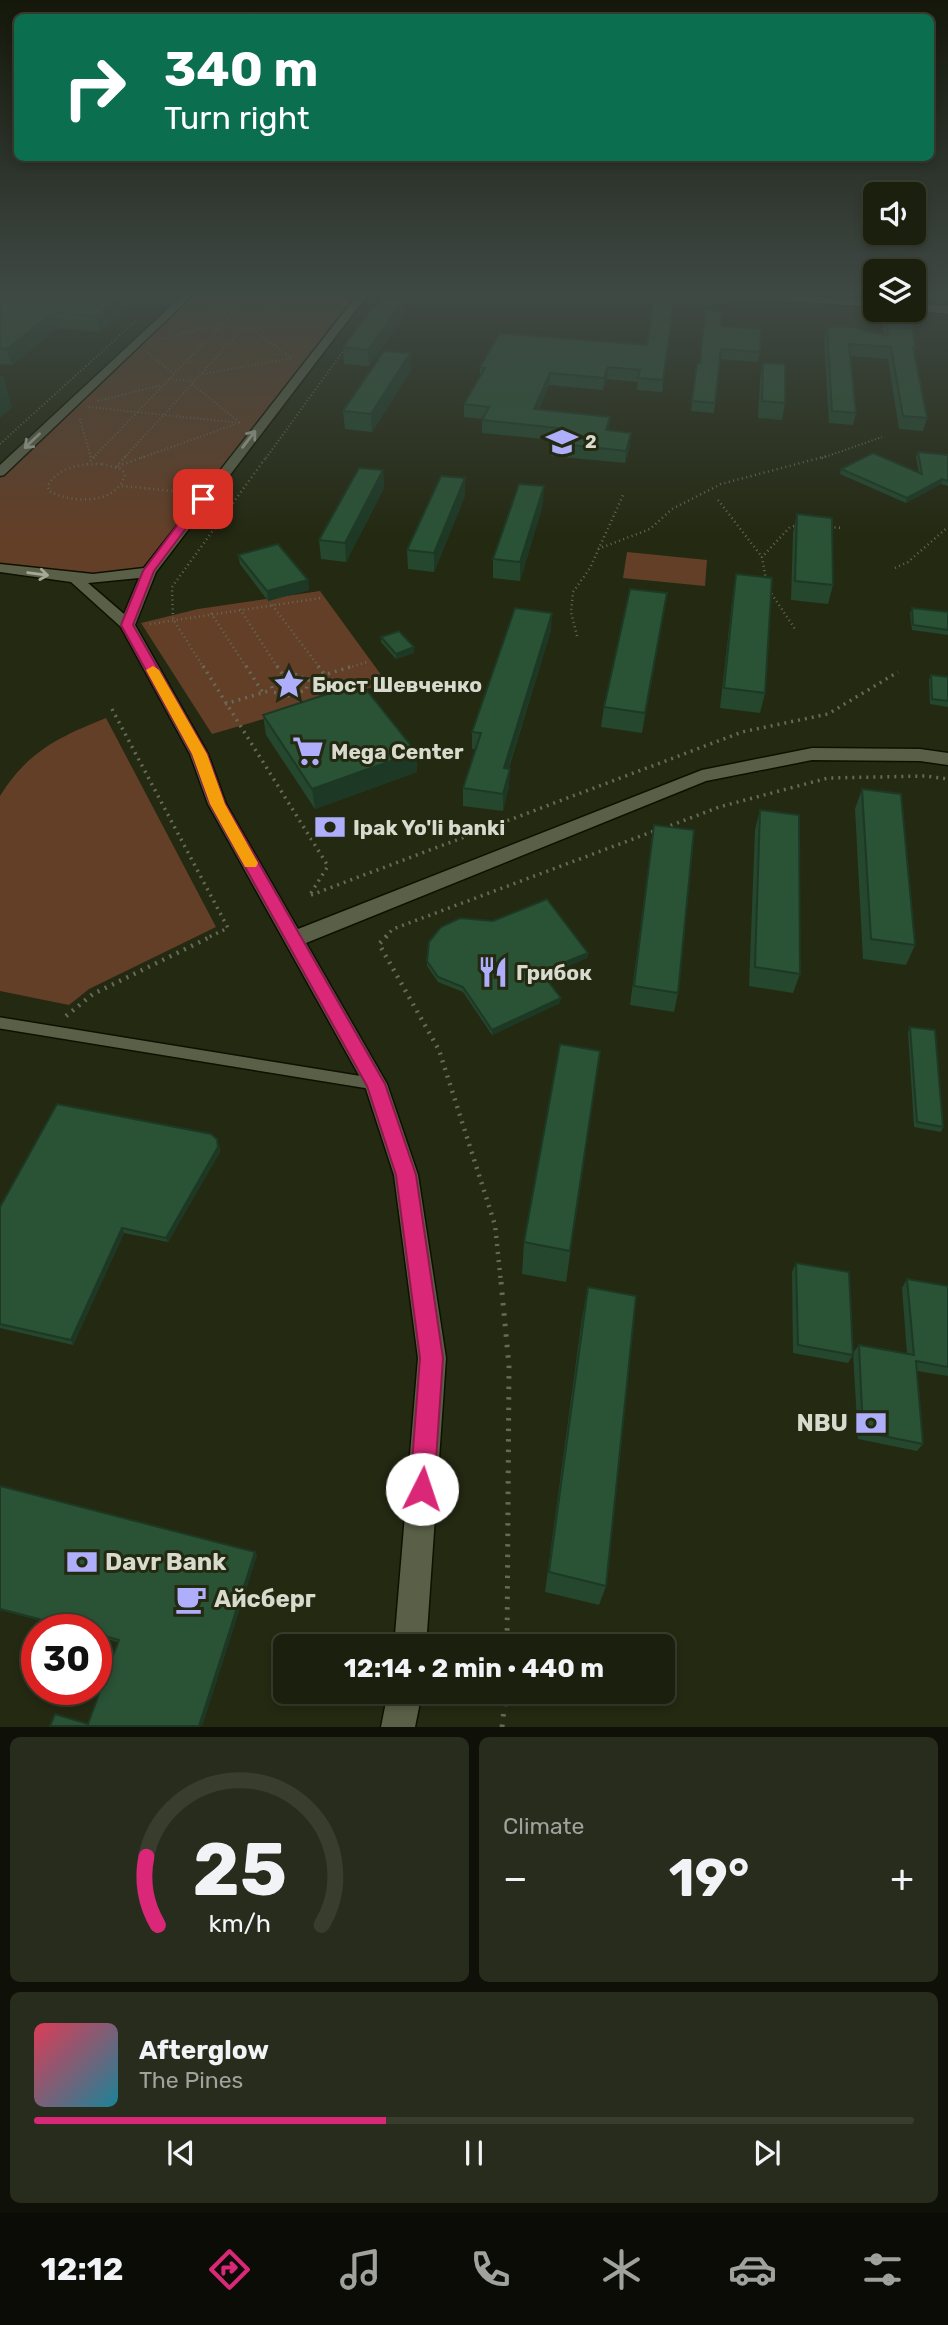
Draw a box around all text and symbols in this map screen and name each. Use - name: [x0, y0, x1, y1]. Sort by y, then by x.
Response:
- text: 340 m: [164, 40, 318, 98]
- icon: right: [49, 42, 140, 133]
- text: Turn right: [164, 99, 309, 137]
- map controls: [863, 182, 926, 322]
- button: sound: [863, 182, 926, 245]
- button: layers: [863, 259, 926, 322]
- school or university icon: 2: [545, 425, 579, 459]
- one-way arrow: [242, 430, 257, 449]
- place label: 2: [585, 431, 597, 453]
- one-way arrow: [24, 433, 41, 450]
- pin: [173, 469, 233, 529]
- icon: arrive: [184, 480, 222, 518]
- one-way arrow: [26, 567, 49, 580]
- place icon: Бюст Шевченко: [272, 667, 306, 701]
- place label: Бюст Шевченко: [312, 672, 482, 697]
- supermarket icon: Mega Center: [291, 734, 325, 768]
- place label: Mega Center: [331, 739, 464, 764]
- bank icon: Ipak Yo'li banki: [313, 810, 347, 844]
- place label: Ipak Yo'li banki: [353, 815, 505, 840]
- restaurant icon: Грибок: [476, 955, 510, 989]
- place label: Грибок: [516, 960, 592, 985]
- bank icon: NBU: [854, 1406, 888, 1440]
- place label: NBU: [796, 1409, 848, 1437]
- position arrow: [385, 1452, 459, 1526]
- bank icon: Davr Bank: [65, 1545, 99, 1579]
- place label: Davr Bank: [105, 1548, 226, 1576]
- cafe icon: Айсберг: [174, 1582, 208, 1616]
- place label: Айсберг: [214, 1585, 316, 1613]
- speed limit sign: 30: [21, 1614, 112, 1705]
- text: 12:14 · 2 min · 440 m: [344, 1653, 604, 1684]
- text: Climate: [503, 1812, 584, 1840]
- text: 25: [192, 1828, 287, 1914]
- text: 19°: [669, 1847, 749, 1909]
- text: −: [503, 1855, 528, 1901]
- text: +: [890, 1855, 914, 1901]
- text: km/h: [208, 1909, 271, 1938]
- text: Afterglow: [139, 2035, 269, 2066]
- text: The Pines: [139, 2066, 243, 2094]
- icon: previous: [162, 2134, 200, 2172]
- icon: pause: [455, 2134, 493, 2172]
- icon: next: [748, 2134, 786, 2172]
- icon: directions: [205, 2245, 254, 2294]
- icon: music: [336, 2245, 385, 2294]
- icon: phone: [466, 2245, 515, 2294]
- icon: climate: [597, 2245, 646, 2294]
- icon: car: [728, 2245, 777, 2294]
- icon: filters: [858, 2245, 907, 2294]
- text: 12:12: [41, 2250, 124, 2288]

